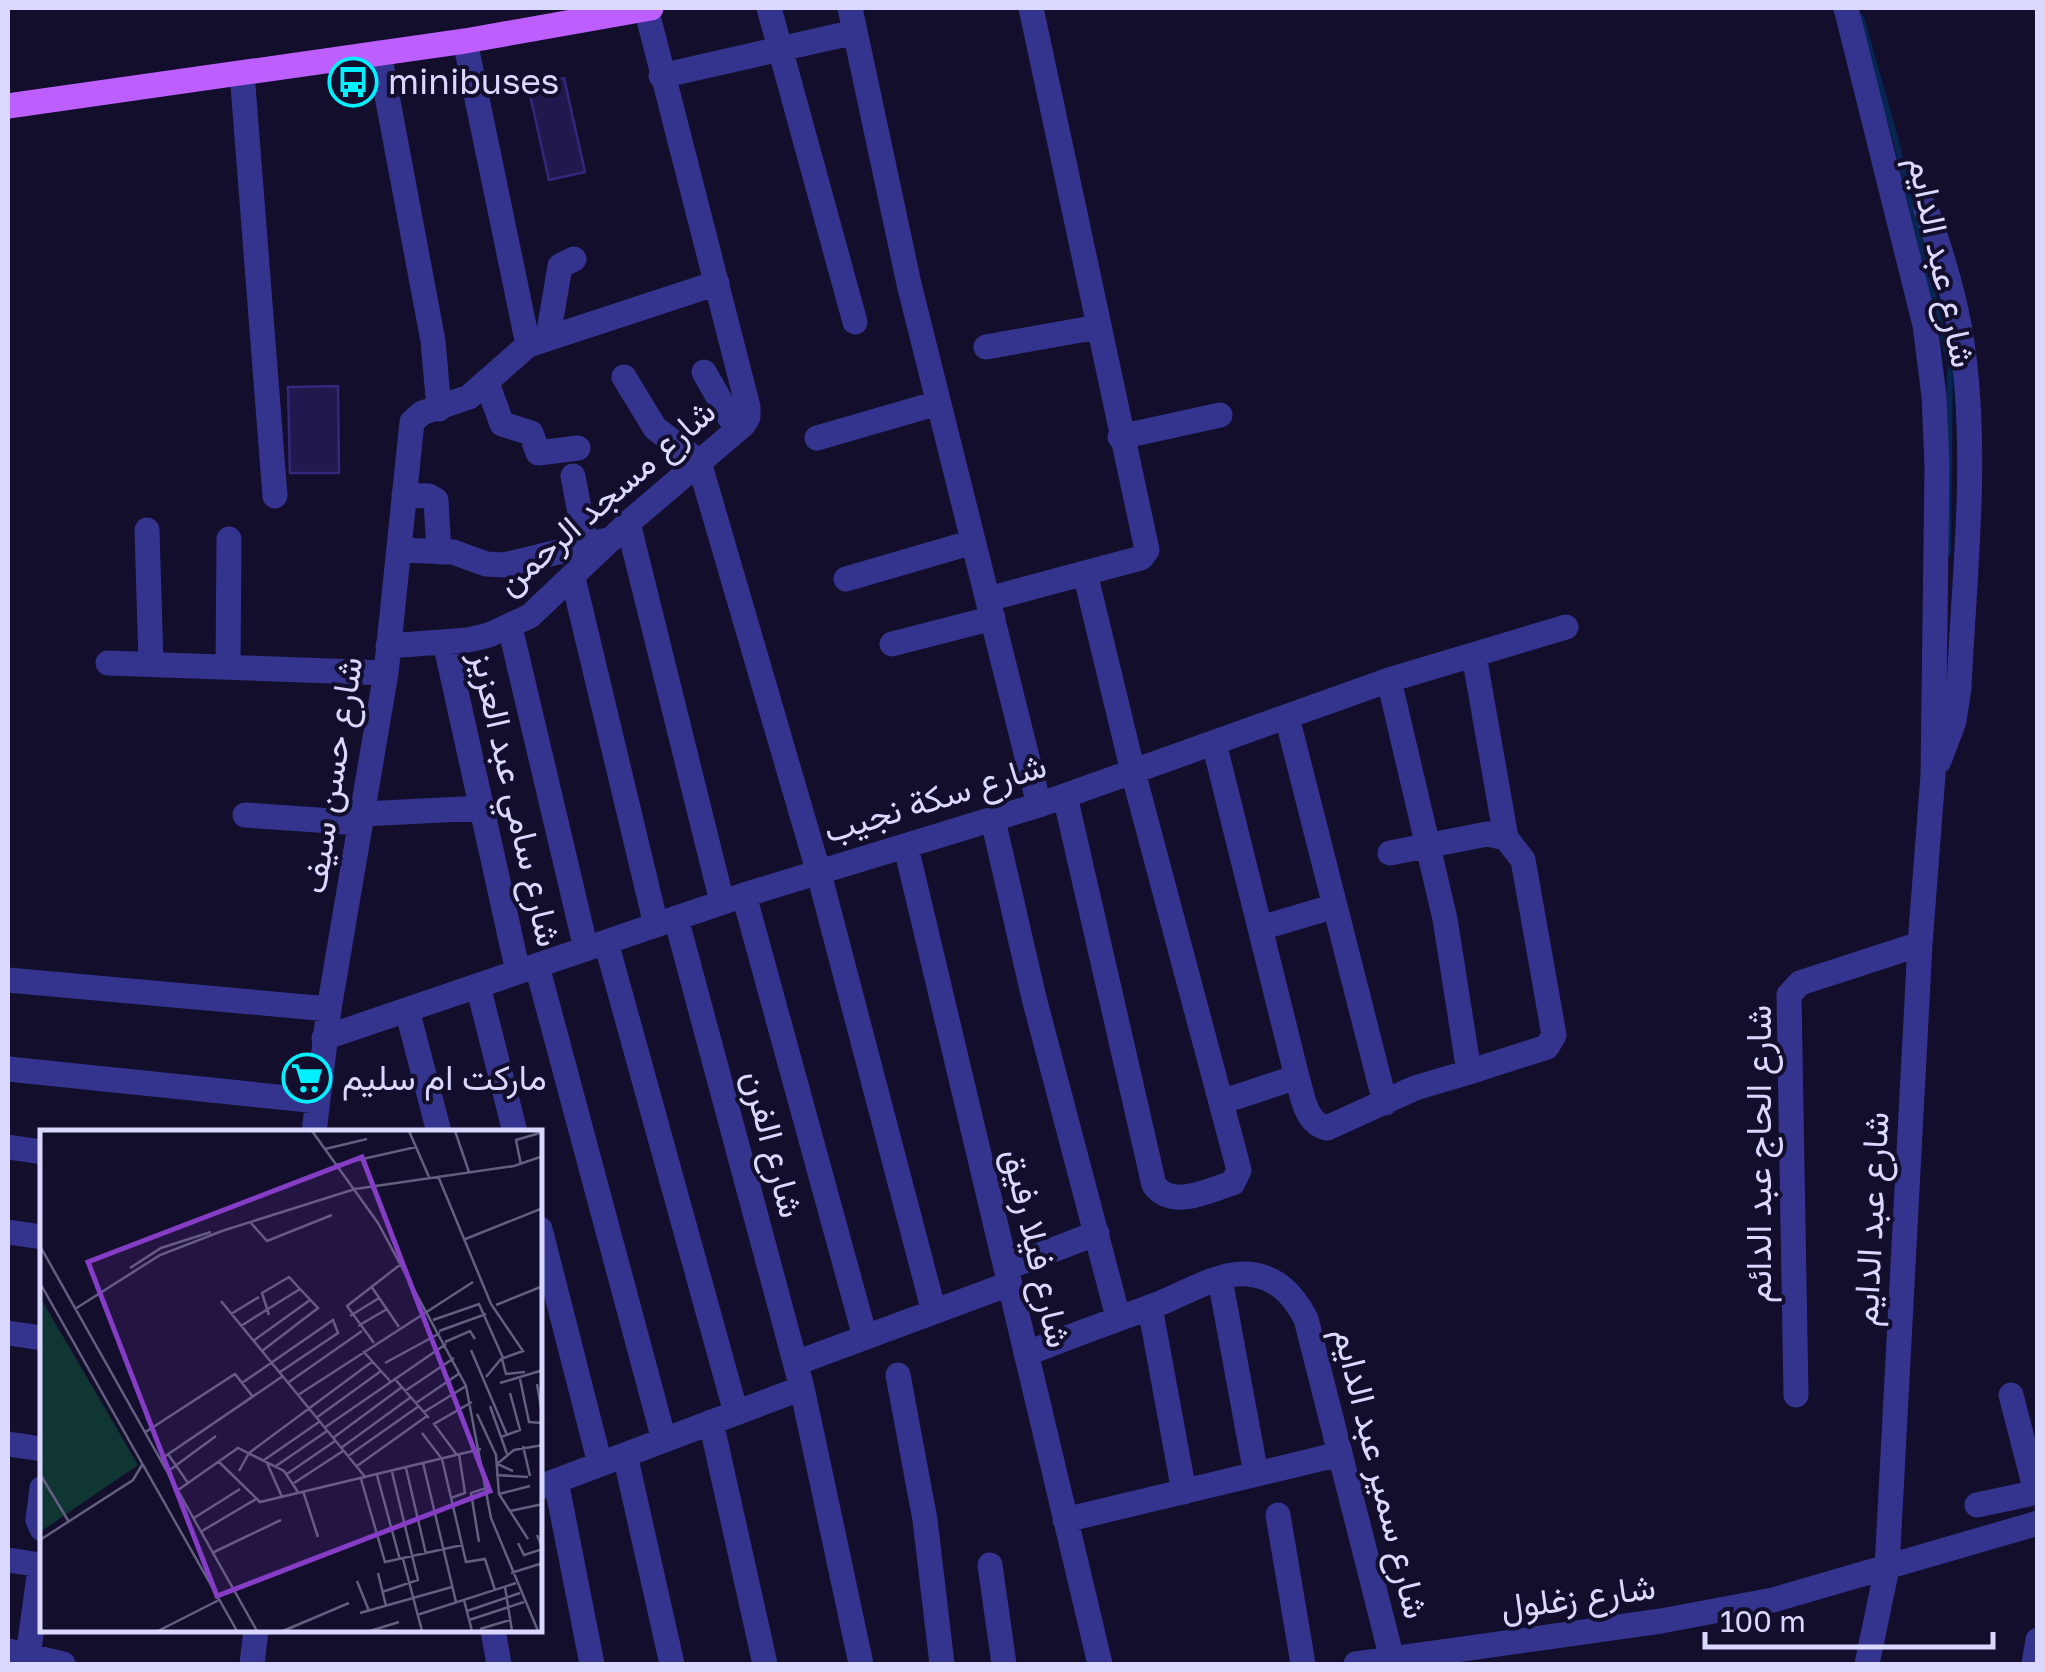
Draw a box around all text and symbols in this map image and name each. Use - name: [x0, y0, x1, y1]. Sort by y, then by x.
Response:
- bus stop icon: minibuses: [327, 56, 379, 108]
- place label: minibuses: [388, 60, 559, 102]
- street label: شارع عبد الدايم: [1896, 152, 1986, 372]
- street label: شارع مسجد الرحمن: [487, 390, 726, 606]
- street label: شارع سامي عبد العزيز: [454, 646, 571, 953]
- street label: شارع حسن سيف: [292, 654, 374, 897]
- street label: شارع سكة نجيب: [818, 743, 1052, 855]
- street label: شارع الحاج عبد الدائم: [1737, 1005, 1783, 1303]
- supermarket icon: ماركت ام سليم: [281, 1052, 333, 1104]
- place label: ماركت ام سليم: [342, 1056, 547, 1101]
- street label: شارع الفرن: [730, 1065, 814, 1223]
- street label: شارع عبد الدايم: [1843, 1111, 1901, 1328]
- inset map: [40, 1130, 542, 1632]
- street label: شارع فيلا رفيق: [991, 1144, 1081, 1352]
- street label: شارع سمير عبد الدايم: [1322, 1323, 1438, 1624]
- street label: شارع زغلول: [1498, 1564, 1658, 1632]
- scale bar: [1705, 1587, 1992, 1649]
- text: 100 m: [1720, 1603, 1806, 1639]

